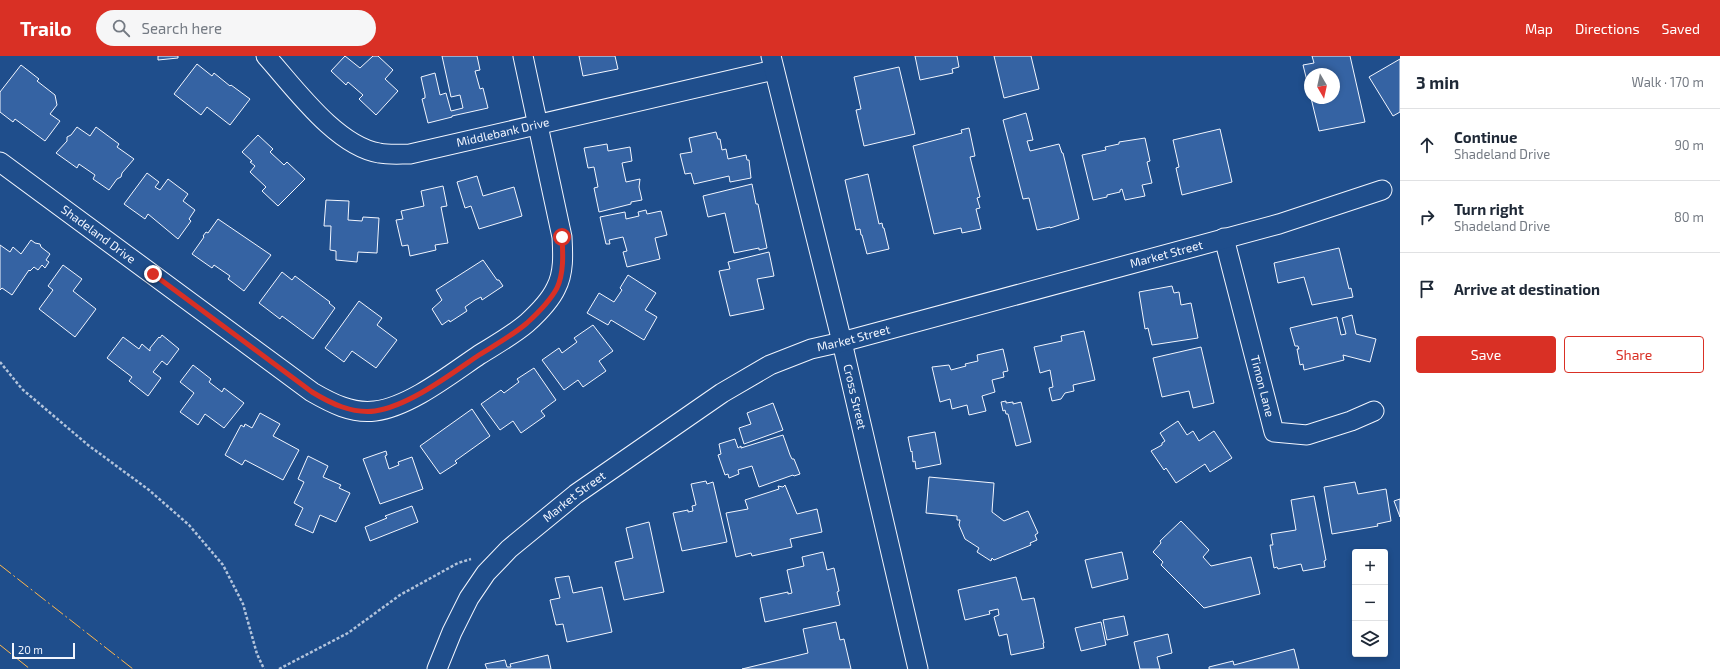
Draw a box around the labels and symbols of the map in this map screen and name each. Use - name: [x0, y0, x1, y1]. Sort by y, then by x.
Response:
- north arrow: [1304, 68, 1340, 104]
- street label: Middlebank Drive: [455, 114, 551, 149]
- street label: Shadeland Drive: [59, 202, 139, 266]
- route start: [553, 228, 571, 246]
- street label: Market Street: [1128, 237, 1205, 270]
- route end: [144, 265, 162, 283]
- street label: Market Street: [815, 321, 892, 353]
- street label: Timon Lane: [1248, 354, 1278, 418]
- street label: Cross Street: [841, 363, 870, 431]
- street label: Market Street: [540, 468, 608, 524]
- scale bar: [12, 641, 75, 660]

